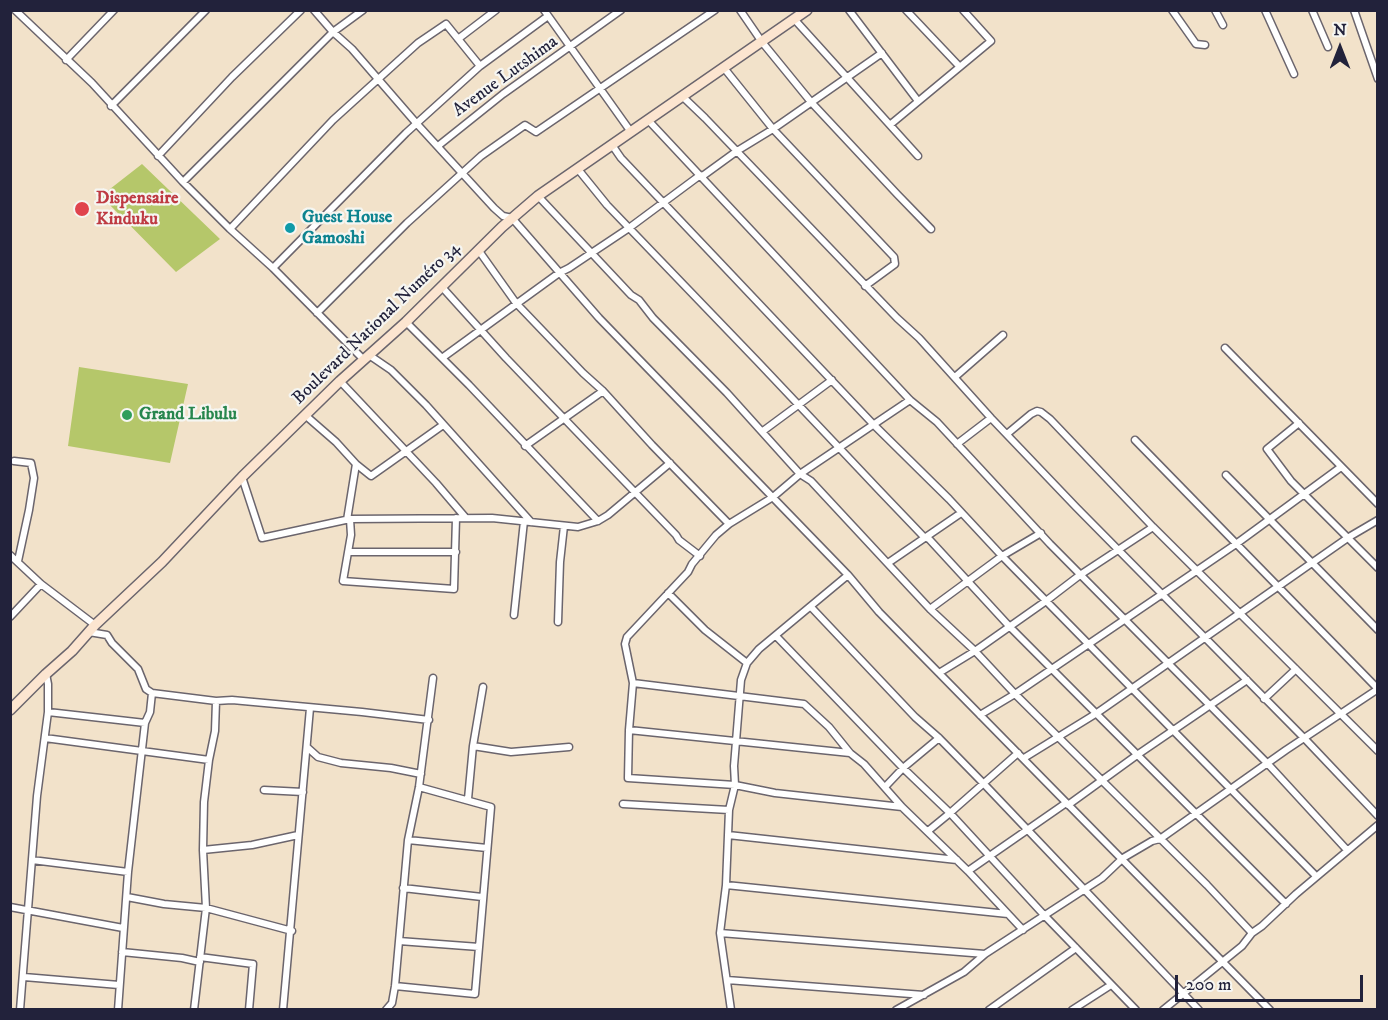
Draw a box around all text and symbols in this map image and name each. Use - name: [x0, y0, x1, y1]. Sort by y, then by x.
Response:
- north arrow: [1310, 18, 1370, 78]
- text: N: [1333, 20, 1347, 40]
- street label: Avenue Lutshima: [449, 32, 563, 122]
- place label: Dispensaire Kinduku: [96, 188, 178, 230]
- marker: Dispensaire Kinduku: [73, 200, 91, 218]
- place label: Guest House Gamoshi: [302, 207, 392, 250]
- marker: Guest House Gamoshi: [283, 221, 297, 235]
- street label: Boulevard National Numéro 34: [289, 238, 465, 410]
- place label: Grand Libulu: [139, 404, 237, 426]
- marker: Grand Libulu: [120, 408, 134, 422]
- scale bar: [1178, 963, 1366, 1001]
- text: 200 m: [1186, 974, 1232, 996]

